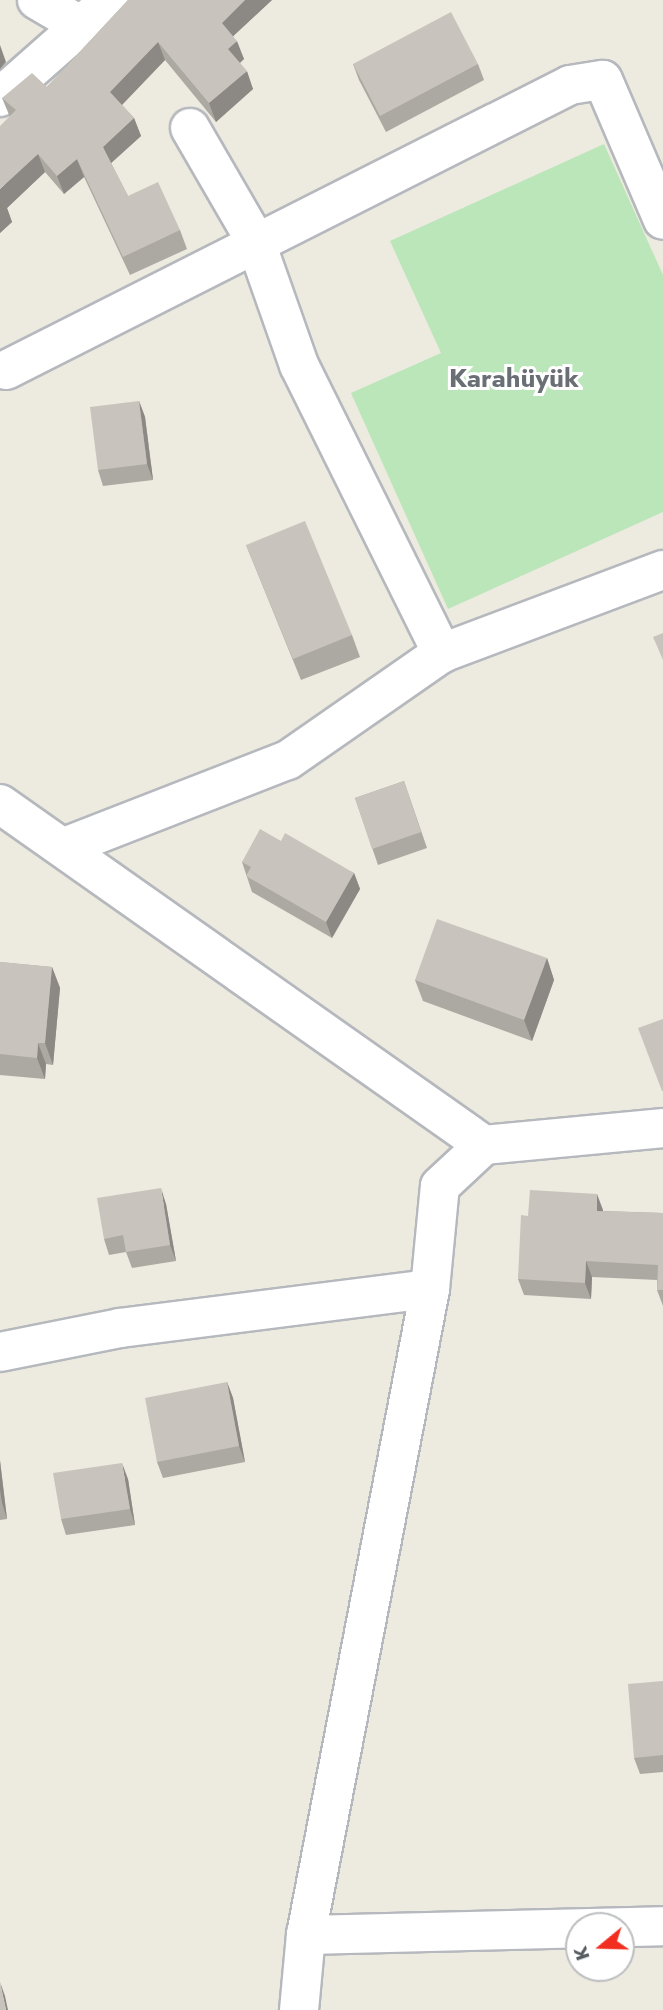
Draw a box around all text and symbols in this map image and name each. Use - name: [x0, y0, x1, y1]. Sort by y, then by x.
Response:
- district label: Karahüyük: [449, 363, 579, 395]
- north arrow: [565, 1912, 635, 1982]
- text: K: [567, 1943, 596, 1964]

